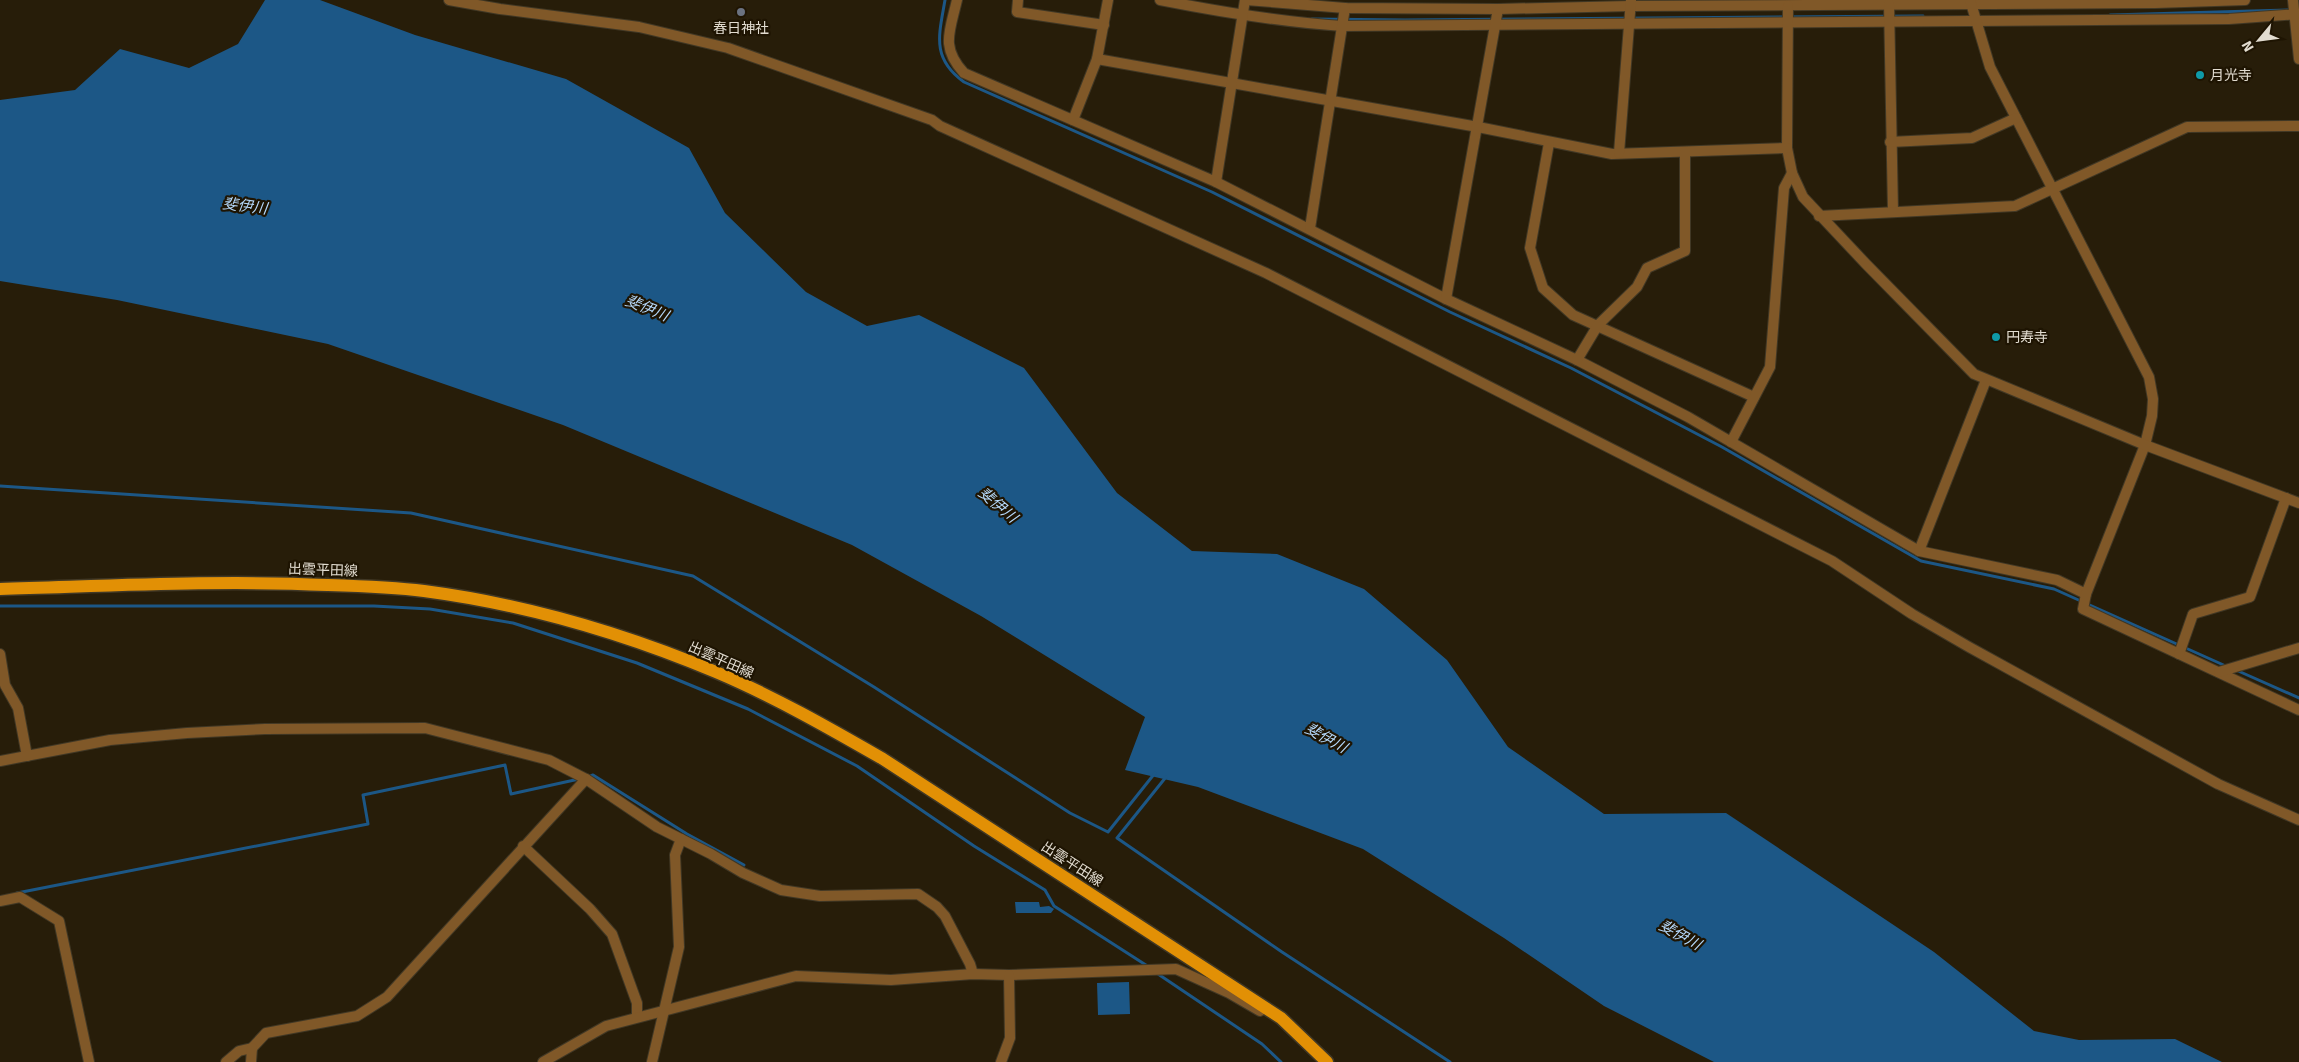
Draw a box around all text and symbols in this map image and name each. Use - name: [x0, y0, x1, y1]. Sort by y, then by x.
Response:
- marker: 春日神社: [735, 6, 747, 18]
- north arrow: [2234, 15, 2284, 65]
- place label: 春日神社: [713, 20, 769, 37]
- text: N: [2238, 38, 2258, 54]
- place label: 月光寺: [2210, 67, 2252, 84]
- marker: 月光寺: [2194, 69, 2206, 81]
- water label: 斐伊川: [222, 194, 270, 218]
- water label: 斐伊川: [623, 291, 673, 326]
- place label: 円寿寺: [2006, 329, 2048, 346]
- marker: 円寿寺: [1990, 331, 2002, 343]
- water label: 斐伊川: [975, 484, 1023, 528]
- street label: 出雲平田線: [288, 560, 358, 580]
- street label: 出雲平田線: [686, 638, 756, 682]
- water label: 斐伊川: [1302, 719, 1352, 758]
- street label: 出雲平田線: [1038, 838, 1106, 890]
- water label: 斐伊川: [1656, 916, 1706, 955]

